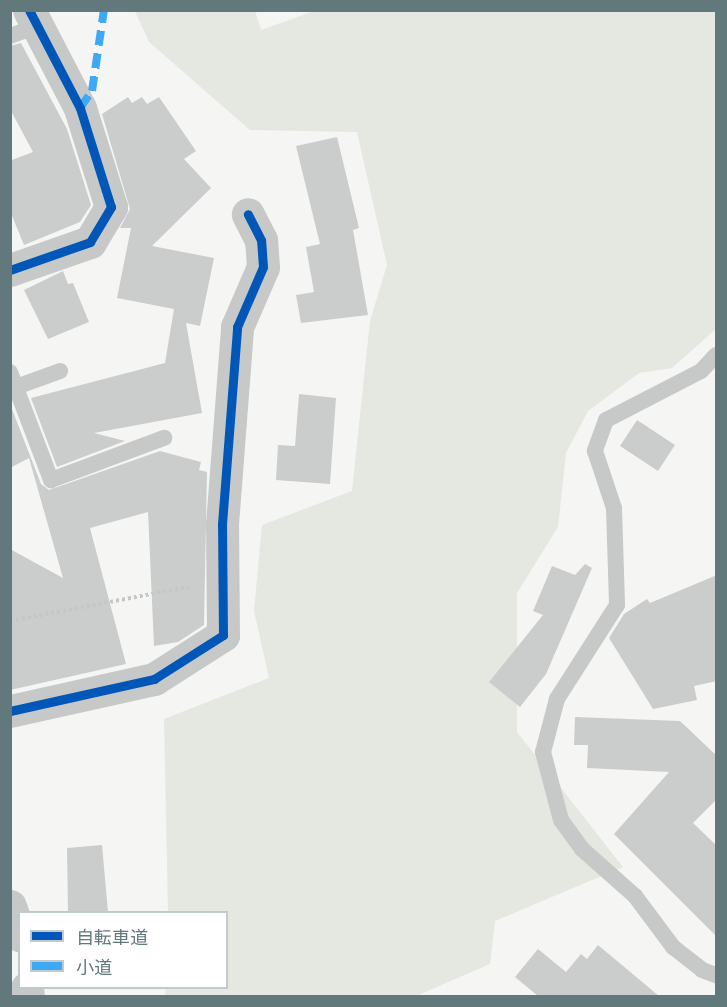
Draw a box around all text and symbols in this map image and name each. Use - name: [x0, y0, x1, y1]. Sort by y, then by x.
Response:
- legend: [18, 911, 228, 989]
- text: 自転車道: [76, 927, 148, 949]
- text: 小道: [76, 957, 112, 979]

